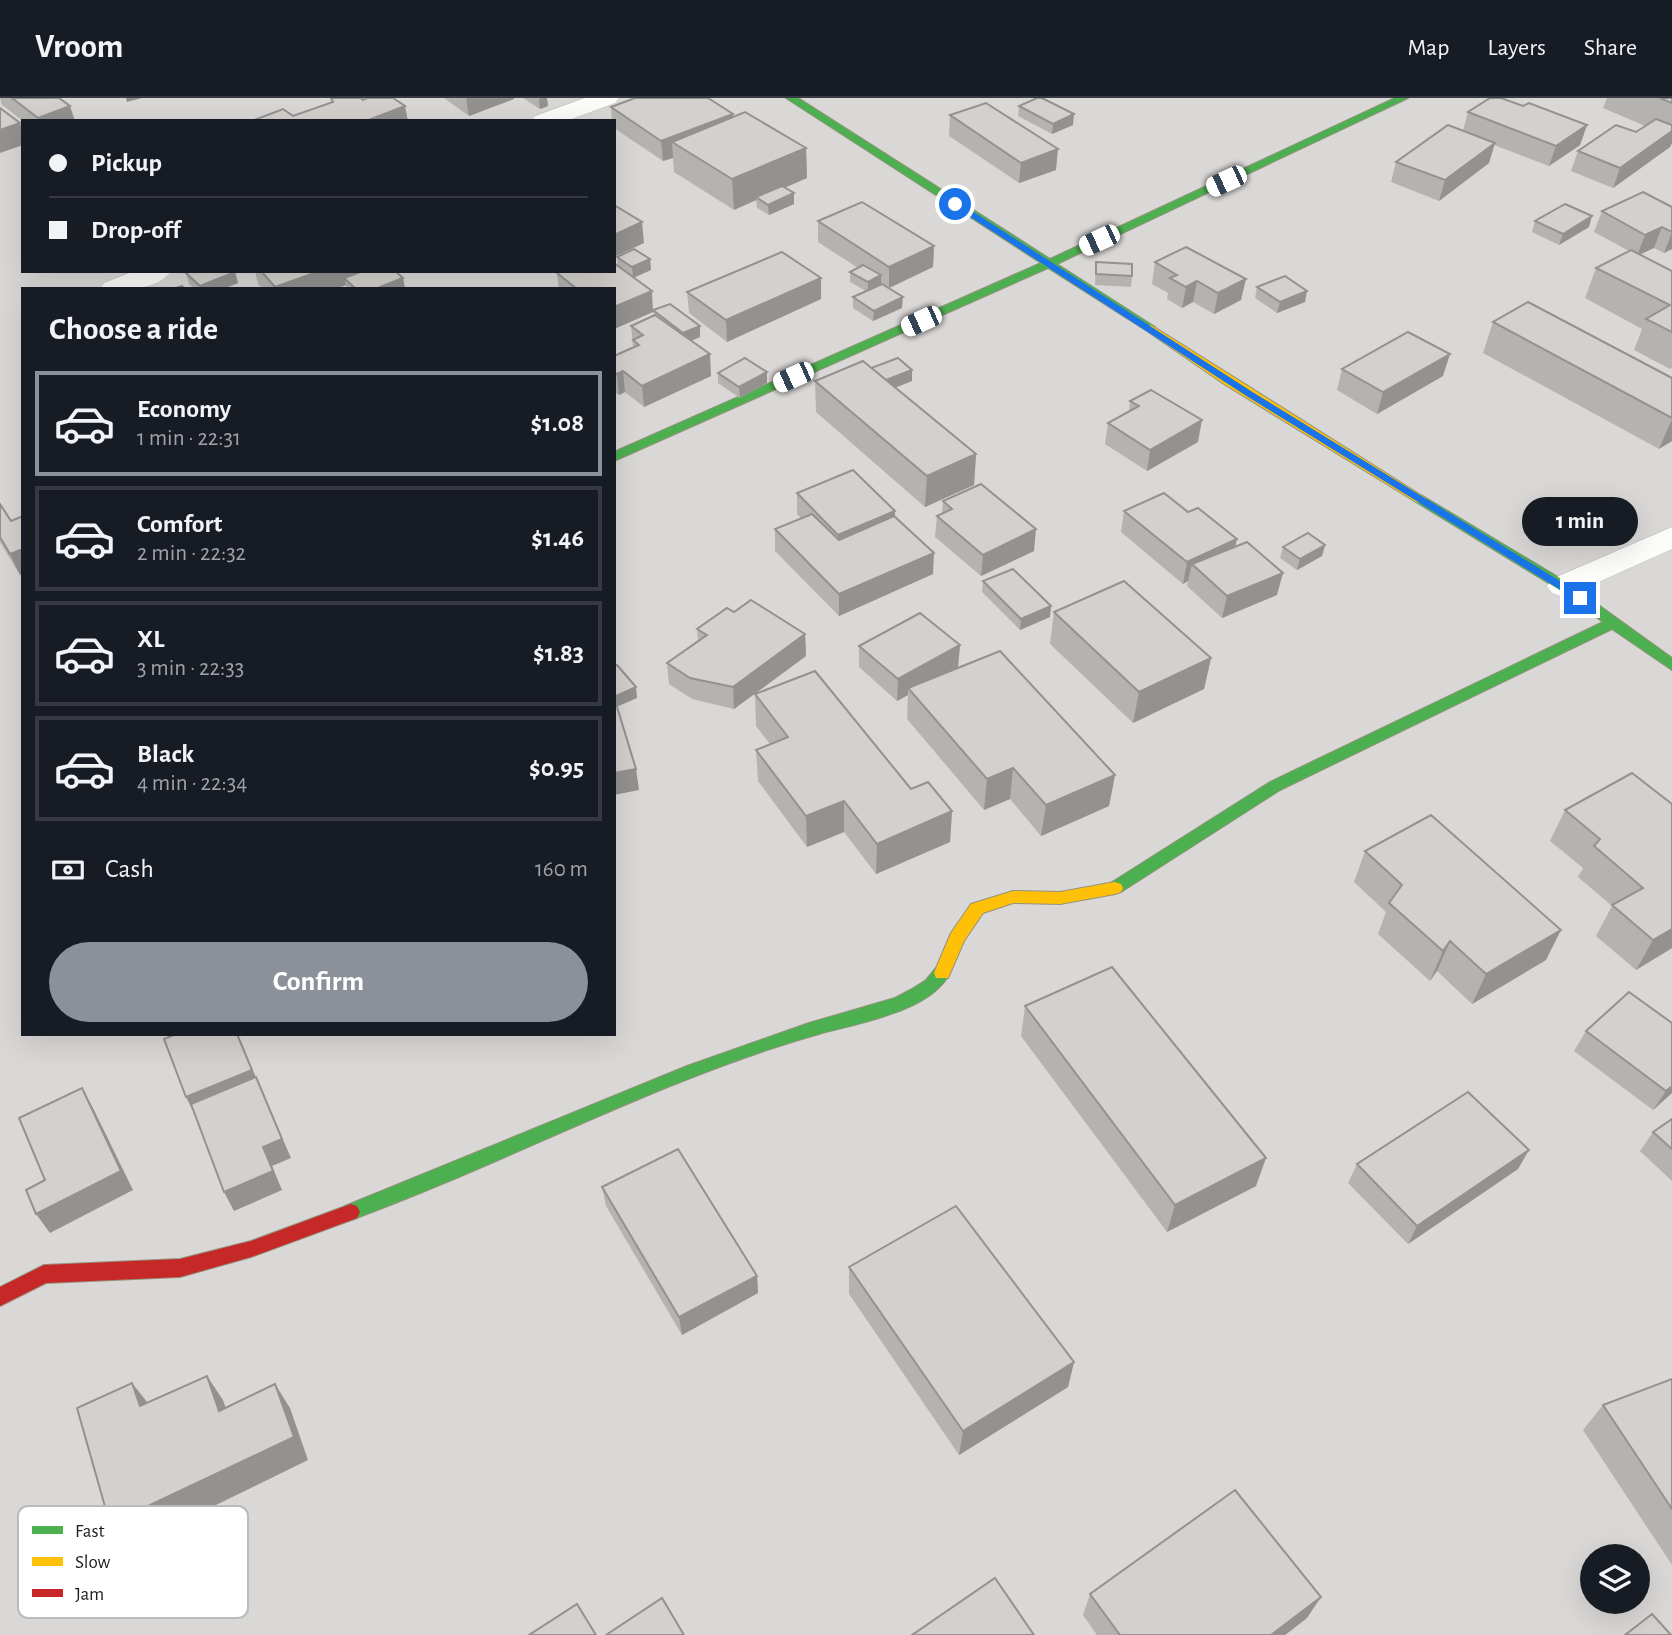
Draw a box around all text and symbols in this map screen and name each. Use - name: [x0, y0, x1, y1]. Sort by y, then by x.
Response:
- text: Vroom: [35, 31, 123, 64]
- text: Map: [1407, 36, 1449, 60]
- text: Layers: [1487, 36, 1546, 60]
- text: Share: [1584, 36, 1637, 60]
- text: Pickup: [91, 150, 162, 176]
- car: [1203, 163, 1250, 199]
- route start: [939, 188, 971, 220]
- text: Drop-off: [91, 217, 180, 243]
- car: [1076, 222, 1123, 258]
- car: [898, 303, 945, 339]
- text: Choose a ride: [49, 313, 218, 345]
- car: [770, 359, 817, 395]
- icon: car: [53, 392, 116, 455]
- text: Economy: [137, 396, 231, 422]
- text: $1.08: [531, 410, 584, 436]
- text: 1 min · 22:31: [137, 427, 241, 450]
- callout: 1 min: [1522, 496, 1638, 546]
- icon: car: [53, 507, 116, 570]
- text: 1 min: [1556, 510, 1604, 533]
- text: Comfort: [137, 511, 222, 537]
- text: $1.46: [531, 525, 584, 551]
- text: 2 min · 22:32: [137, 542, 246, 565]
- route end: [1564, 582, 1596, 614]
- icon: car: [53, 622, 116, 685]
- text: XL: [137, 626, 164, 652]
- text: $1.83: [533, 640, 584, 666]
- text: 3 min · 22:33: [137, 657, 244, 680]
- icon: car: [53, 737, 116, 800]
- text: Black: [137, 741, 194, 767]
- text: $0.95: [529, 755, 584, 781]
- text: 4 min · 22:34: [137, 772, 247, 795]
- icon: cash: [49, 851, 87, 889]
- text: Cash: [105, 856, 154, 882]
- text: 160 m: [535, 858, 588, 881]
- button: Confirm: [49, 942, 588, 1022]
- legend: [18, 1506, 248, 1618]
- text: Fast: [75, 1522, 105, 1541]
- map controls: [1580, 1544, 1650, 1614]
- button: layers: [1580, 1544, 1650, 1614]
- text: Slow: [75, 1553, 111, 1572]
- text: Jam: [75, 1585, 104, 1604]

